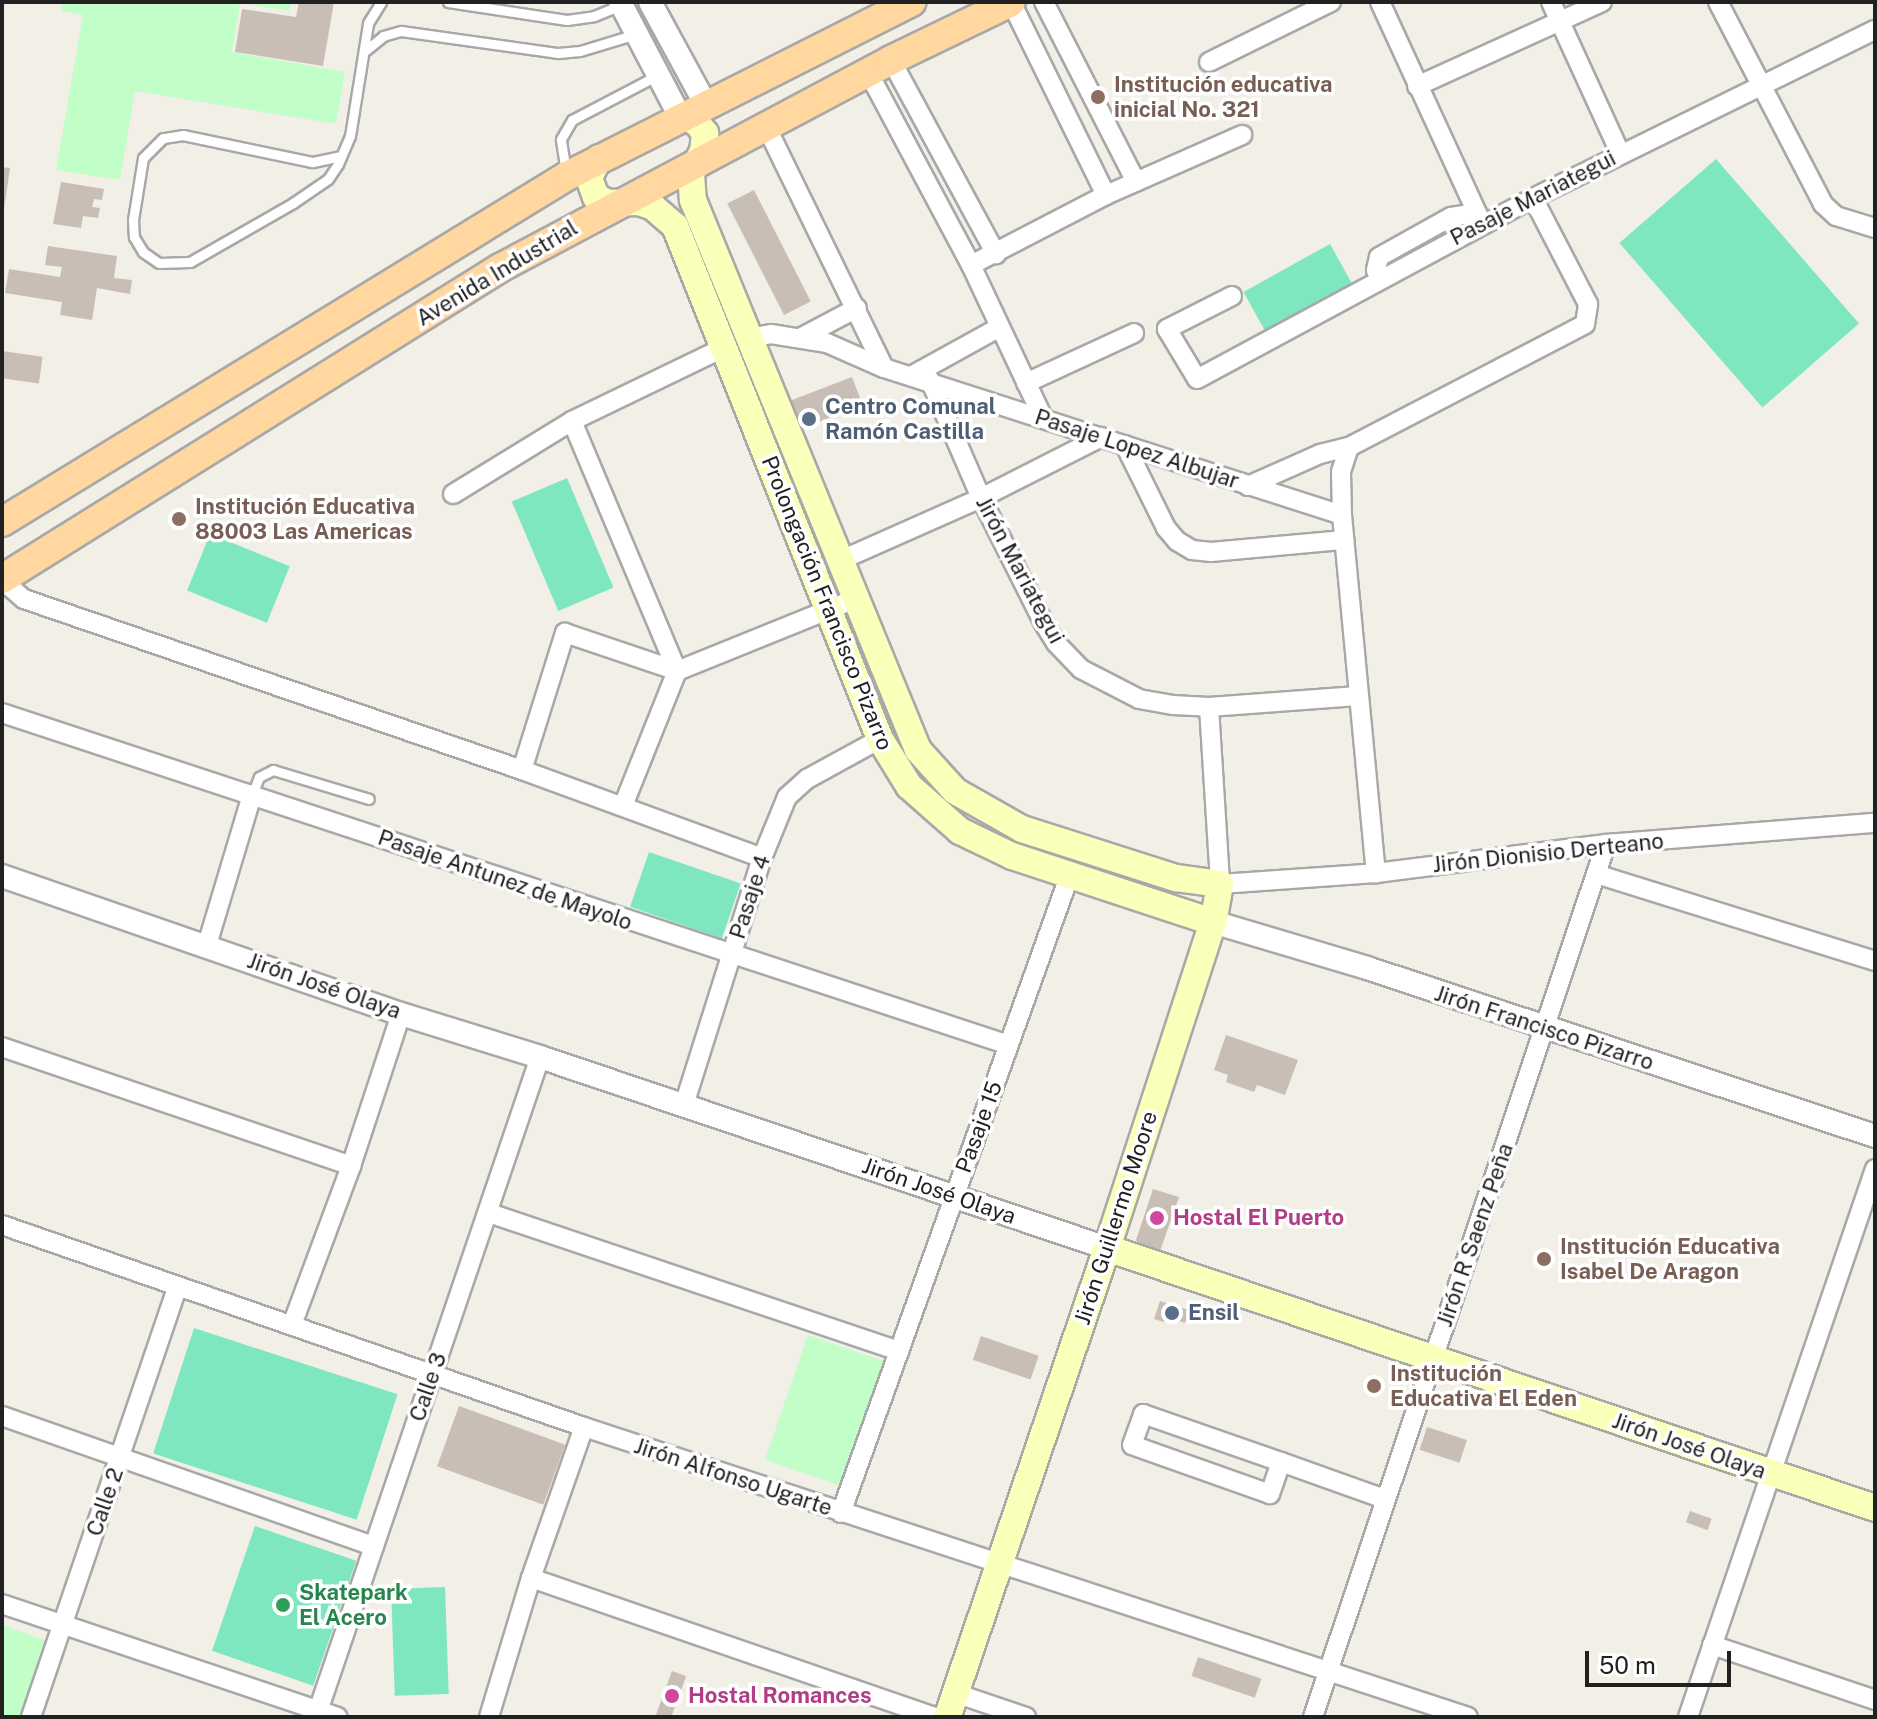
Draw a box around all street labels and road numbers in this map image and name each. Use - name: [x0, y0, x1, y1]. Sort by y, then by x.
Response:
- street label: Pasaje Mariategui: [1446, 145, 1620, 251]
- street label: Avenida Industrial: [412, 214, 582, 332]
- street label: Pasaje Lopez Albujar: [1031, 403, 1243, 495]
- street label: Prolongación Francisco Pizarro: [756, 452, 898, 754]
- street label: Jirón Mariategui: [970, 492, 1070, 648]
- street label: Pasaje Antunez de Mayolo: [374, 824, 636, 936]
- street label: Jirón Dionisio Derteano: [1431, 828, 1665, 878]
- street label: Pasaje 4: [724, 852, 776, 942]
- street label: Jirón José Olaya: [244, 947, 404, 1025]
- street label: Jirón Francisco Pizarro: [1431, 980, 1657, 1076]
- street label: Pasaje 15: [950, 1077, 1008, 1177]
- street label: Jirón Guillermo Moore: [1069, 1108, 1163, 1328]
- street label: Jirón R Saenz Peña: [1431, 1140, 1519, 1330]
- street label: Jirón José Olaya: [859, 1152, 1019, 1230]
- street label: Calle 3: [404, 1349, 452, 1425]
- street label: Jirón José Olaya: [1609, 1407, 1769, 1485]
- street label: Jirón Alfonso Ugarte: [631, 1432, 835, 1522]
- street label: Calle 2: [81, 1464, 129, 1540]

